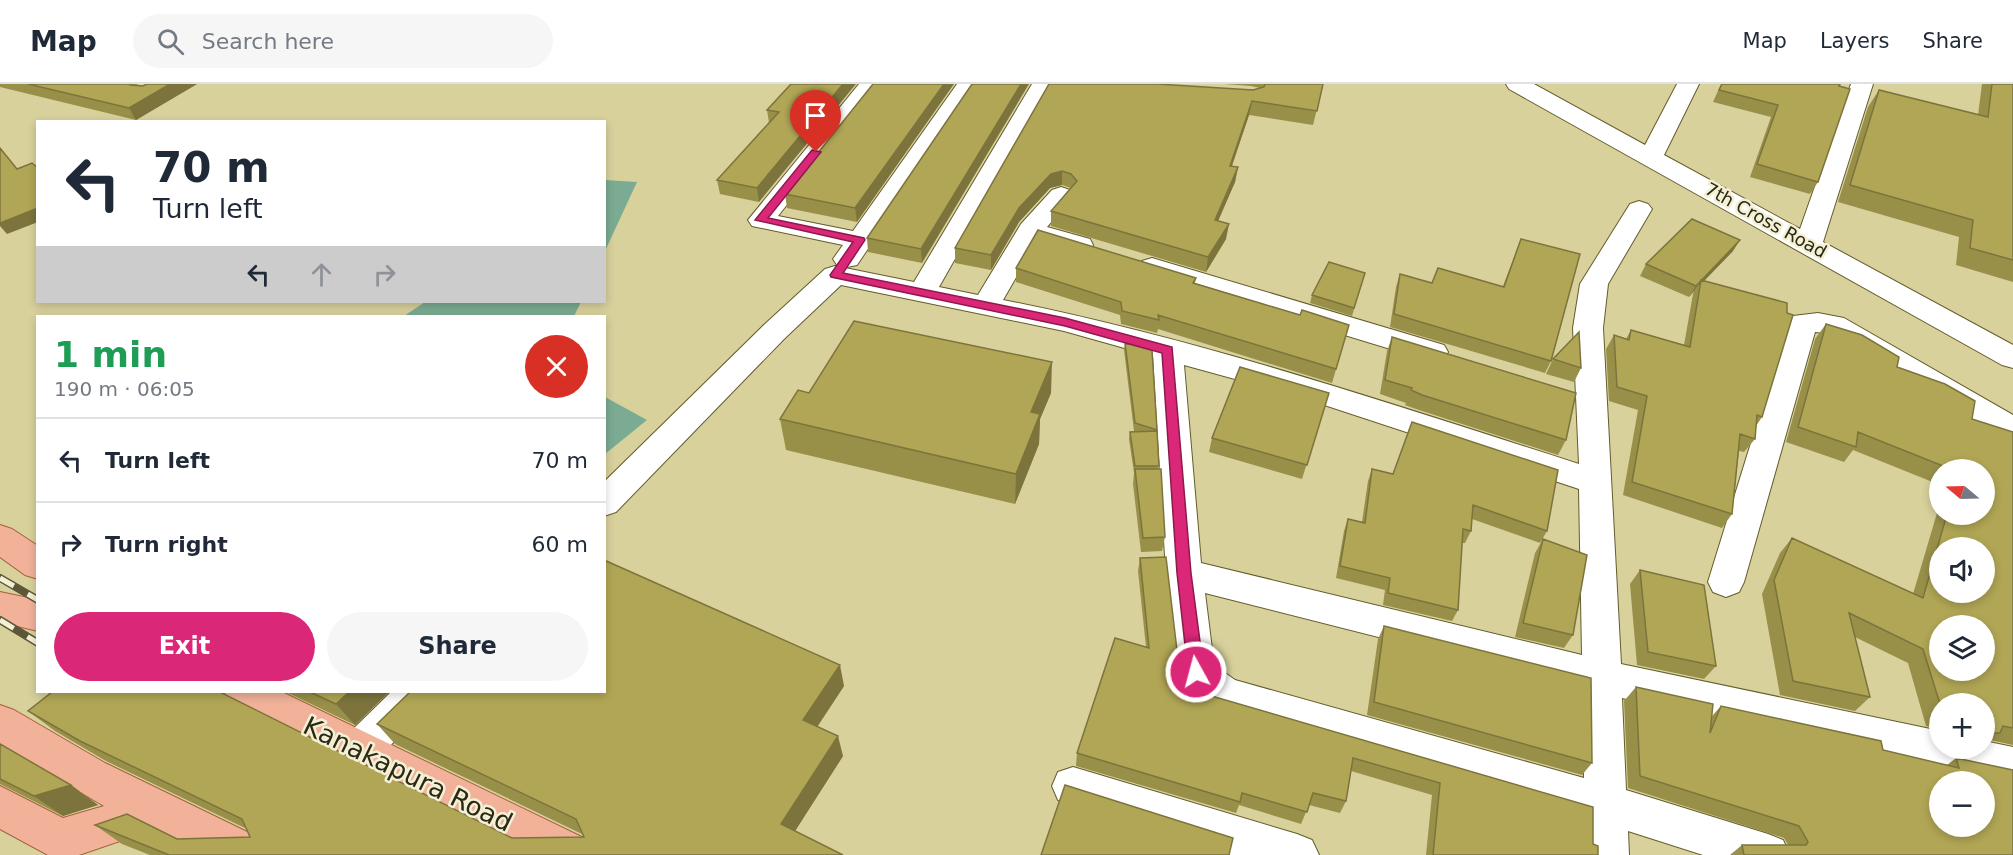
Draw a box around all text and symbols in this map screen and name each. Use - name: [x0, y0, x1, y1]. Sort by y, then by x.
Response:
- search box: [133, 14, 553, 68]
- text: Map: [30, 25, 97, 58]
- icon: search: [154, 25, 187, 58]
- text: Search here: [202, 29, 334, 54]
- text: Map: [1743, 29, 1787, 53]
- text: Layers: [1820, 29, 1889, 53]
- text: Share: [1922, 29, 1983, 53]
- pin: [790, 90, 841, 152]
- icon: arrive: [799, 99, 832, 132]
- text: 70 m: [153, 143, 270, 192]
- icon: left: [54, 144, 132, 222]
- street label: 7th Cross Road: [1701, 178, 1831, 262]
- text: Turn left: [153, 193, 263, 224]
- icon: left: [242, 258, 275, 291]
- icon: ahead: [305, 258, 338, 291]
- icon: right: [368, 258, 401, 291]
- text: 1 min: [54, 334, 167, 375]
- button: close: [525, 335, 588, 398]
- text: 190 m · 06:05: [54, 377, 195, 401]
- icon: left: [54, 444, 87, 477]
- text: Turn left: [105, 448, 210, 473]
- text: 70 m: [532, 448, 588, 473]
- north arrow: [1929, 459, 1995, 525]
- map controls: [1929, 459, 1995, 837]
- icon: right: [54, 528, 87, 561]
- text: Turn right: [105, 532, 228, 557]
- text: 60 m: [532, 532, 588, 557]
- button: sound: [1929, 537, 1995, 603]
- button: Exit: [54, 612, 315, 681]
- button: Share: [327, 612, 588, 681]
- button: layers: [1929, 615, 1995, 681]
- position arrow: [1164, 640, 1228, 704]
- button: +: [1929, 693, 1995, 759]
- street label: Kanakapura Road: [299, 710, 517, 838]
- button: −: [1929, 771, 1995, 837]

